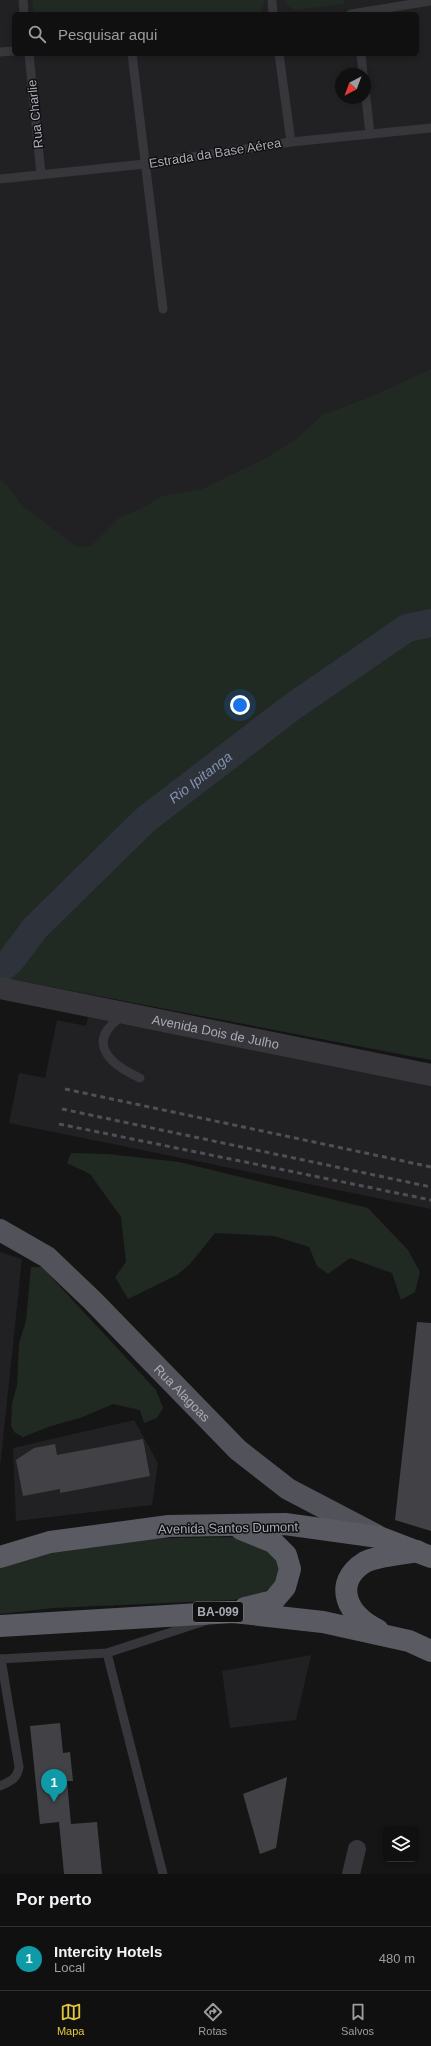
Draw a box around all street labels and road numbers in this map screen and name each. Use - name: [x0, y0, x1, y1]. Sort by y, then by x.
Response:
- street label: Rua Charlie: [24, 79, 46, 149]
- street label: Estrada da Base Aérea: [148, 135, 283, 171]
- street label: Avenida Dois de Julho: [151, 1011, 280, 1052]
- street label: Rua Alagoas: [151, 1361, 214, 1425]
- street label: Avenida Santos Dumont: [158, 1519, 298, 1537]
- road number: BA-099: [193, 1602, 243, 1622]

